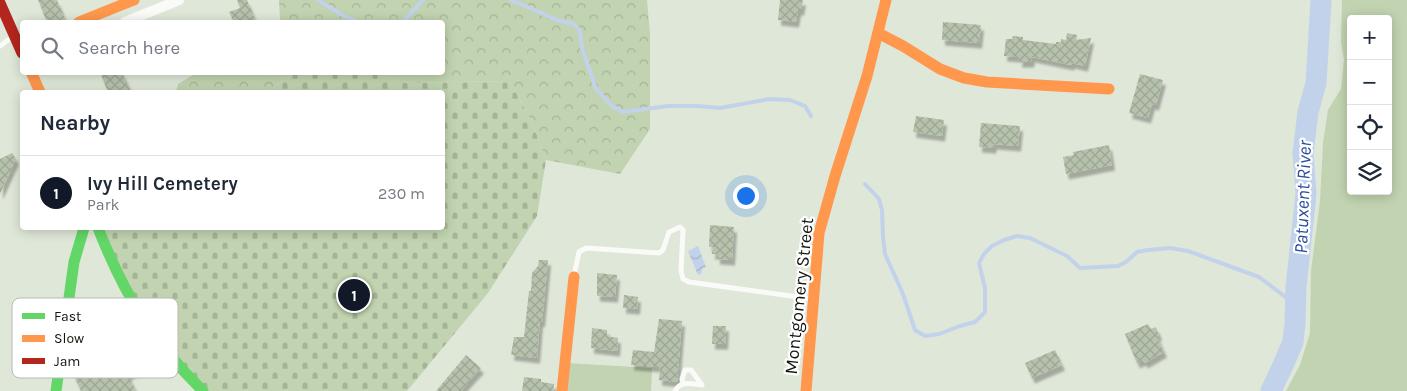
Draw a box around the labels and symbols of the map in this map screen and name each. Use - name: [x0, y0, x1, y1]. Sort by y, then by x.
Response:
- water label: Patuxent River: [1290, 138, 1316, 254]
- your location: [733, 183, 759, 209]
- street label: Montgomery Street: [780, 216, 818, 375]
- pin: 1: [338, 276, 370, 314]
- legend: [12, 298, 178, 378]
- text: Fast: [54, 308, 81, 325]
- text: Slow: [54, 330, 84, 347]
- text: Jam: [54, 353, 80, 370]

